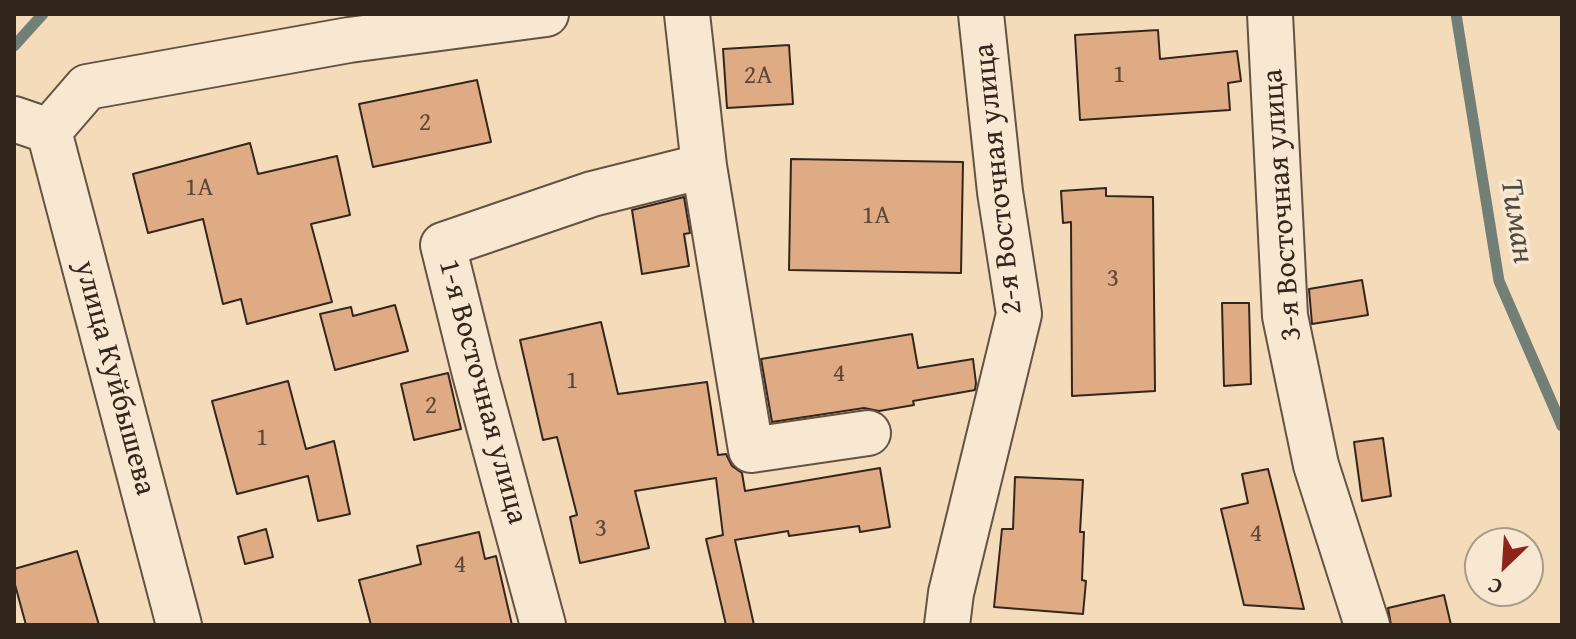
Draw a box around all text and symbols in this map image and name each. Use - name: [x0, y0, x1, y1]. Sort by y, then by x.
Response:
- street label: 2-я Восточная улица: [967, 42, 1031, 316]
- house number: 1: [1113, 59, 1125, 91]
- house number: 2А: [744, 60, 772, 92]
- street label: 3-я Восточная улица: [1256, 68, 1310, 342]
- house number: 2: [419, 107, 431, 139]
- house number: 1А: [185, 172, 213, 204]
- water label: Тиман: [1490, 176, 1542, 266]
- house number: 1А: [862, 200, 890, 232]
- street label: 1-я Восточная улица: [429, 256, 535, 528]
- street label: улица Куйбышева: [65, 257, 163, 499]
- house number: 3: [1107, 263, 1119, 295]
- house number: 4: [833, 358, 845, 390]
- house number: 1: [566, 365, 578, 397]
- house number: 2: [425, 390, 437, 422]
- house number: 1: [256, 422, 268, 454]
- house number: 3: [595, 513, 607, 545]
- house number: 4: [1250, 518, 1262, 550]
- north arrow: [1464, 527, 1544, 607]
- house number: 4: [454, 549, 466, 581]
- text: С: [1482, 570, 1507, 604]

